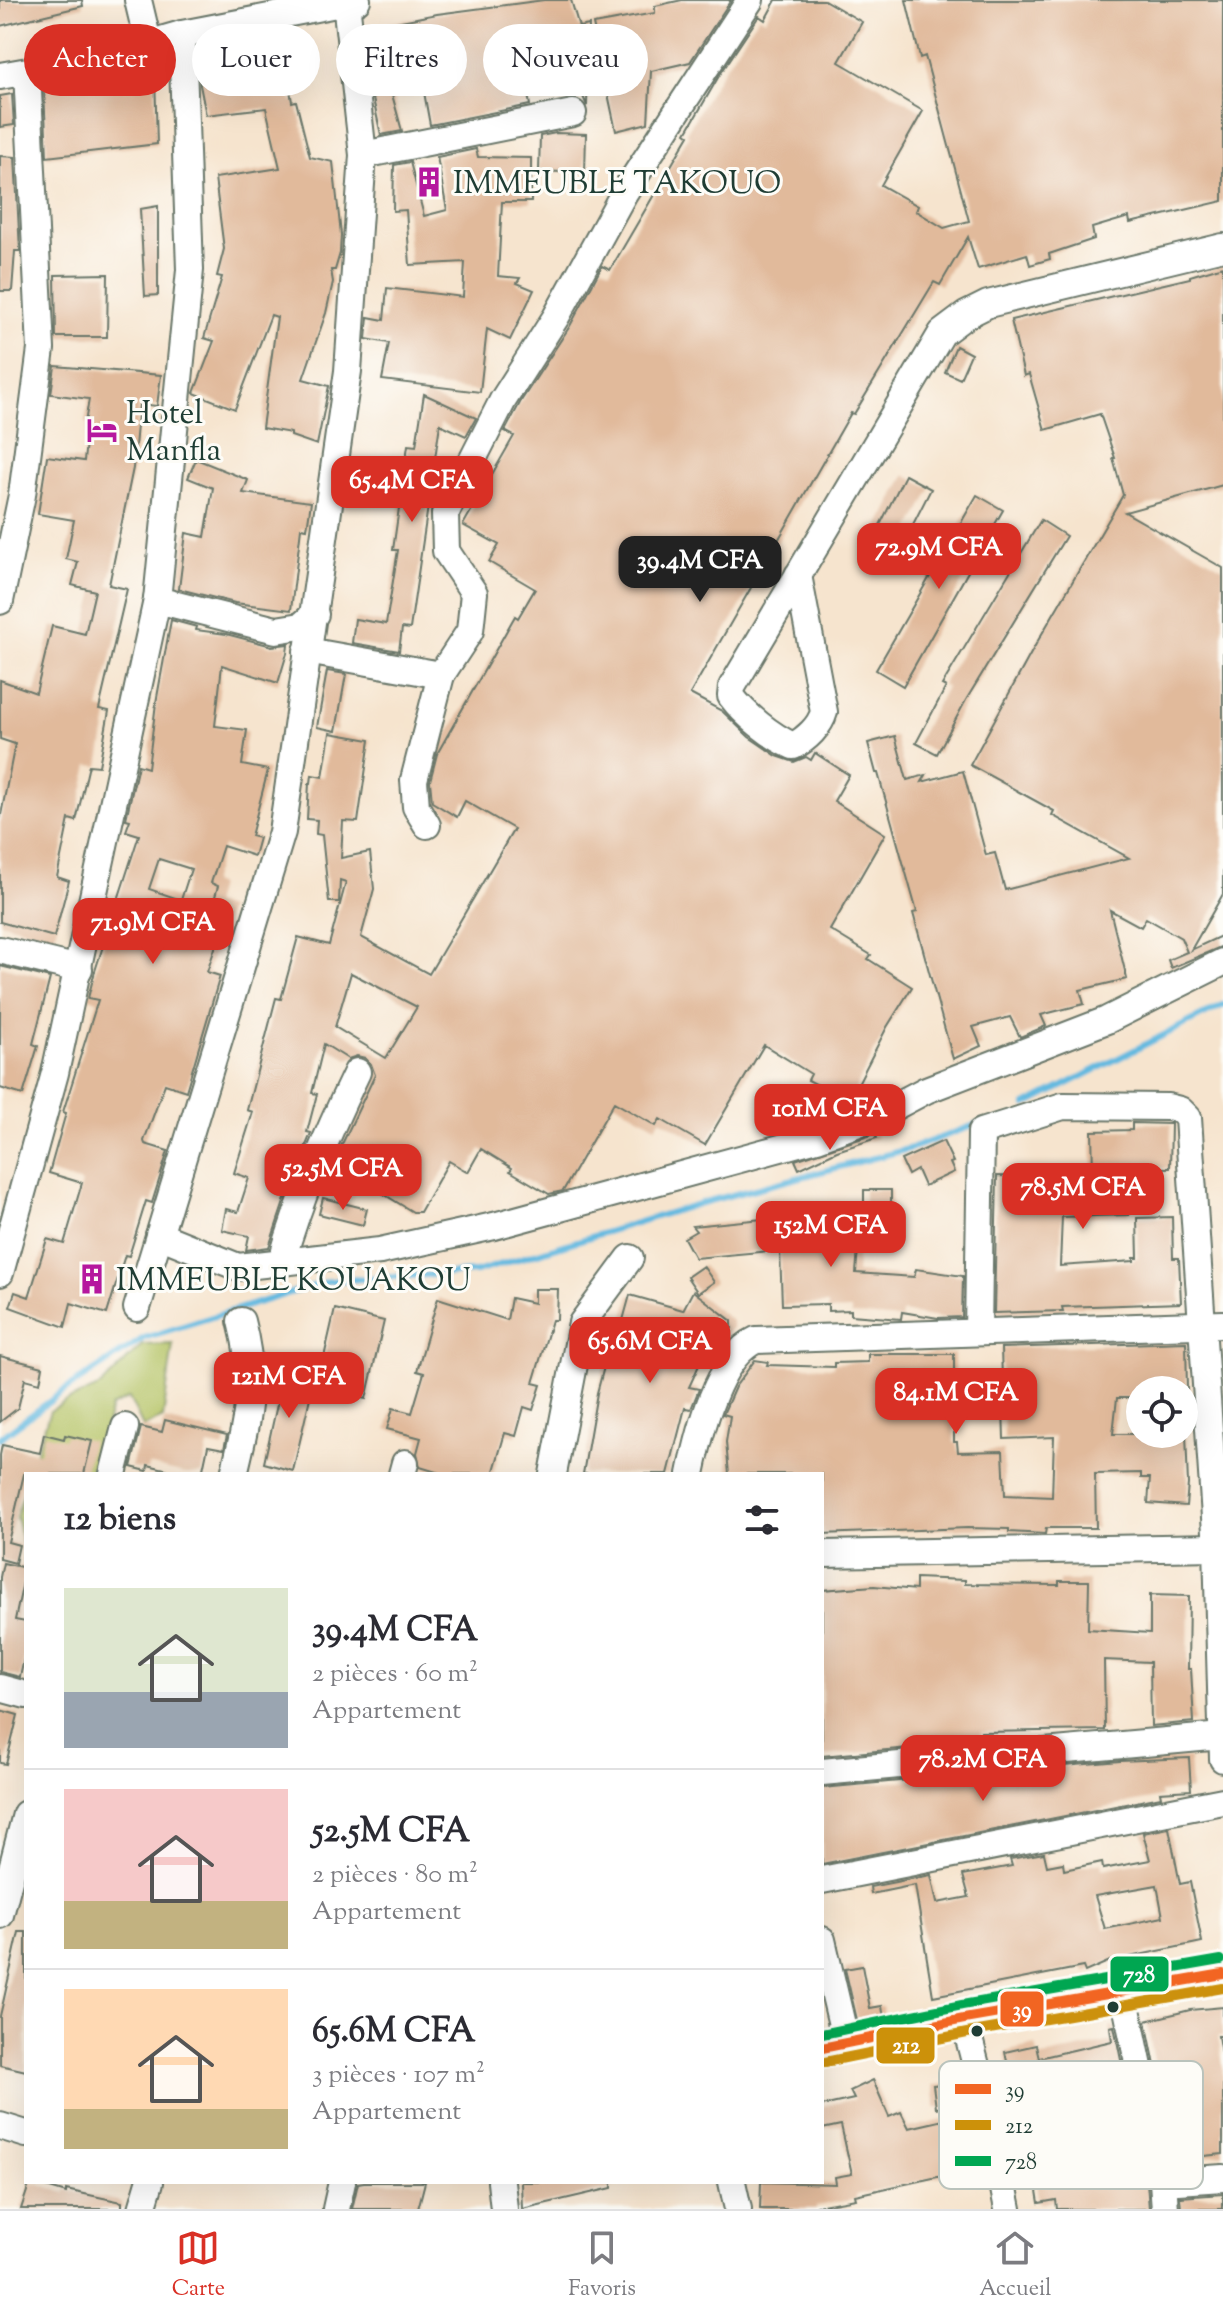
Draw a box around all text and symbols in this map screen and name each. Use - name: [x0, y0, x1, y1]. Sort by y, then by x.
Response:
- chip: Acheter: [24, 24, 176, 96]
- chip: Louer: [192, 24, 320, 96]
- chip: Filtres: [336, 24, 467, 96]
- chip: Nouveau: [483, 24, 648, 96]
- place label: IMMEUBLE TAKOUO: [453, 162, 781, 208]
- building icon: IMMEUBLE TAKOUO: [412, 165, 446, 199]
- place label: Hotel Manfla: [126, 392, 221, 475]
- hotel icon: Hotel Manfla: [85, 413, 119, 447]
- pin: 65.4M CFA: [320, 456, 504, 524]
- text: 65.4M CFA: [349, 463, 475, 500]
- pin: 72.9M CFA: [847, 523, 1031, 591]
- text: 72.9M CFA: [875, 530, 1003, 567]
- pin: 39.4M CFA: [608, 536, 792, 604]
- text: 39.4M CFA: [637, 543, 763, 580]
- pin: 71.9M CFA: [61, 898, 245, 966]
- text: 71.9M CFA: [91, 905, 215, 942]
- pin: 101M CFA: [747, 1084, 913, 1152]
- text: 101M CFA: [772, 1091, 888, 1128]
- pin: 52.5M CFA: [251, 1144, 435, 1212]
- text: 52.5M CFA: [283, 1151, 403, 1188]
- pin: 78.5M CFA: [991, 1163, 1175, 1231]
- text: 78.5M CFA: [1020, 1170, 1146, 1207]
- pin: 152M CFA: [748, 1201, 914, 1269]
- text: 152M CFA: [774, 1208, 888, 1245]
- place label: IMMEUBLE KOUAKOU: [116, 1259, 471, 1305]
- building icon: IMMEUBLE KOUAKOU: [75, 1262, 109, 1296]
- pin: 65.6M CFA: [558, 1317, 742, 1385]
- text: 65.6M CFA: [587, 1324, 713, 1361]
- pin: 121M CFA: [206, 1352, 372, 1420]
- text: 121M CFA: [232, 1359, 346, 1396]
- pin: 84.1M CFA: [864, 1368, 1048, 1436]
- text: 84.1M CFA: [893, 1375, 1019, 1412]
- map controls: [1126, 1376, 1198, 1448]
- button: locate: [1126, 1376, 1198, 1448]
- text: 12 biens: [64, 1496, 176, 1545]
- icon: filters: [740, 1498, 784, 1542]
- text: 39.4M CFA: [312, 1607, 478, 1656]
- icon: home: [128, 1620, 224, 1716]
- text: 2 pièces · 60 m²: [312, 1656, 478, 1693]
- text: Appartement: [312, 1693, 461, 1730]
- pin: 78.2M CFA: [891, 1735, 1075, 1803]
- text: 78.2M CFA: [919, 1742, 1047, 1779]
- text: 52.5M CFA: [312, 1808, 470, 1857]
- icon: home: [128, 1821, 224, 1917]
- text: 2 pièces · 80 m²: [312, 1857, 478, 1894]
- text: Appartement: [312, 1894, 461, 1931]
- line badge: 728: [1109, 1955, 1170, 1993]
- text: 728: [1123, 1961, 1155, 1993]
- line badge: 39: [999, 1990, 1045, 2028]
- text: 39: [1012, 1996, 1032, 2028]
- unlabelled marker: [1105, 1999, 1121, 2015]
- text: 65.6M CFA: [312, 2008, 476, 2057]
- icon: home: [128, 2021, 224, 2117]
- unlabelled marker: [969, 2023, 985, 2039]
- line badge: 212: [875, 2026, 936, 2065]
- text: 212: [892, 2032, 921, 2064]
- text: 3 pièces · 107 m²: [312, 2057, 485, 2094]
- legend: [939, 2061, 1203, 2189]
- text: 39: [1005, 2076, 1024, 2108]
- text: Appartement: [312, 2094, 461, 2131]
- text: 212: [1005, 2112, 1033, 2144]
- text: 728: [1005, 2148, 1037, 2180]
- tab: Carte: [172, 2226, 225, 2306]
- tab: Favoris: [568, 2226, 636, 2306]
- tab: Accueil: [979, 2226, 1051, 2306]

